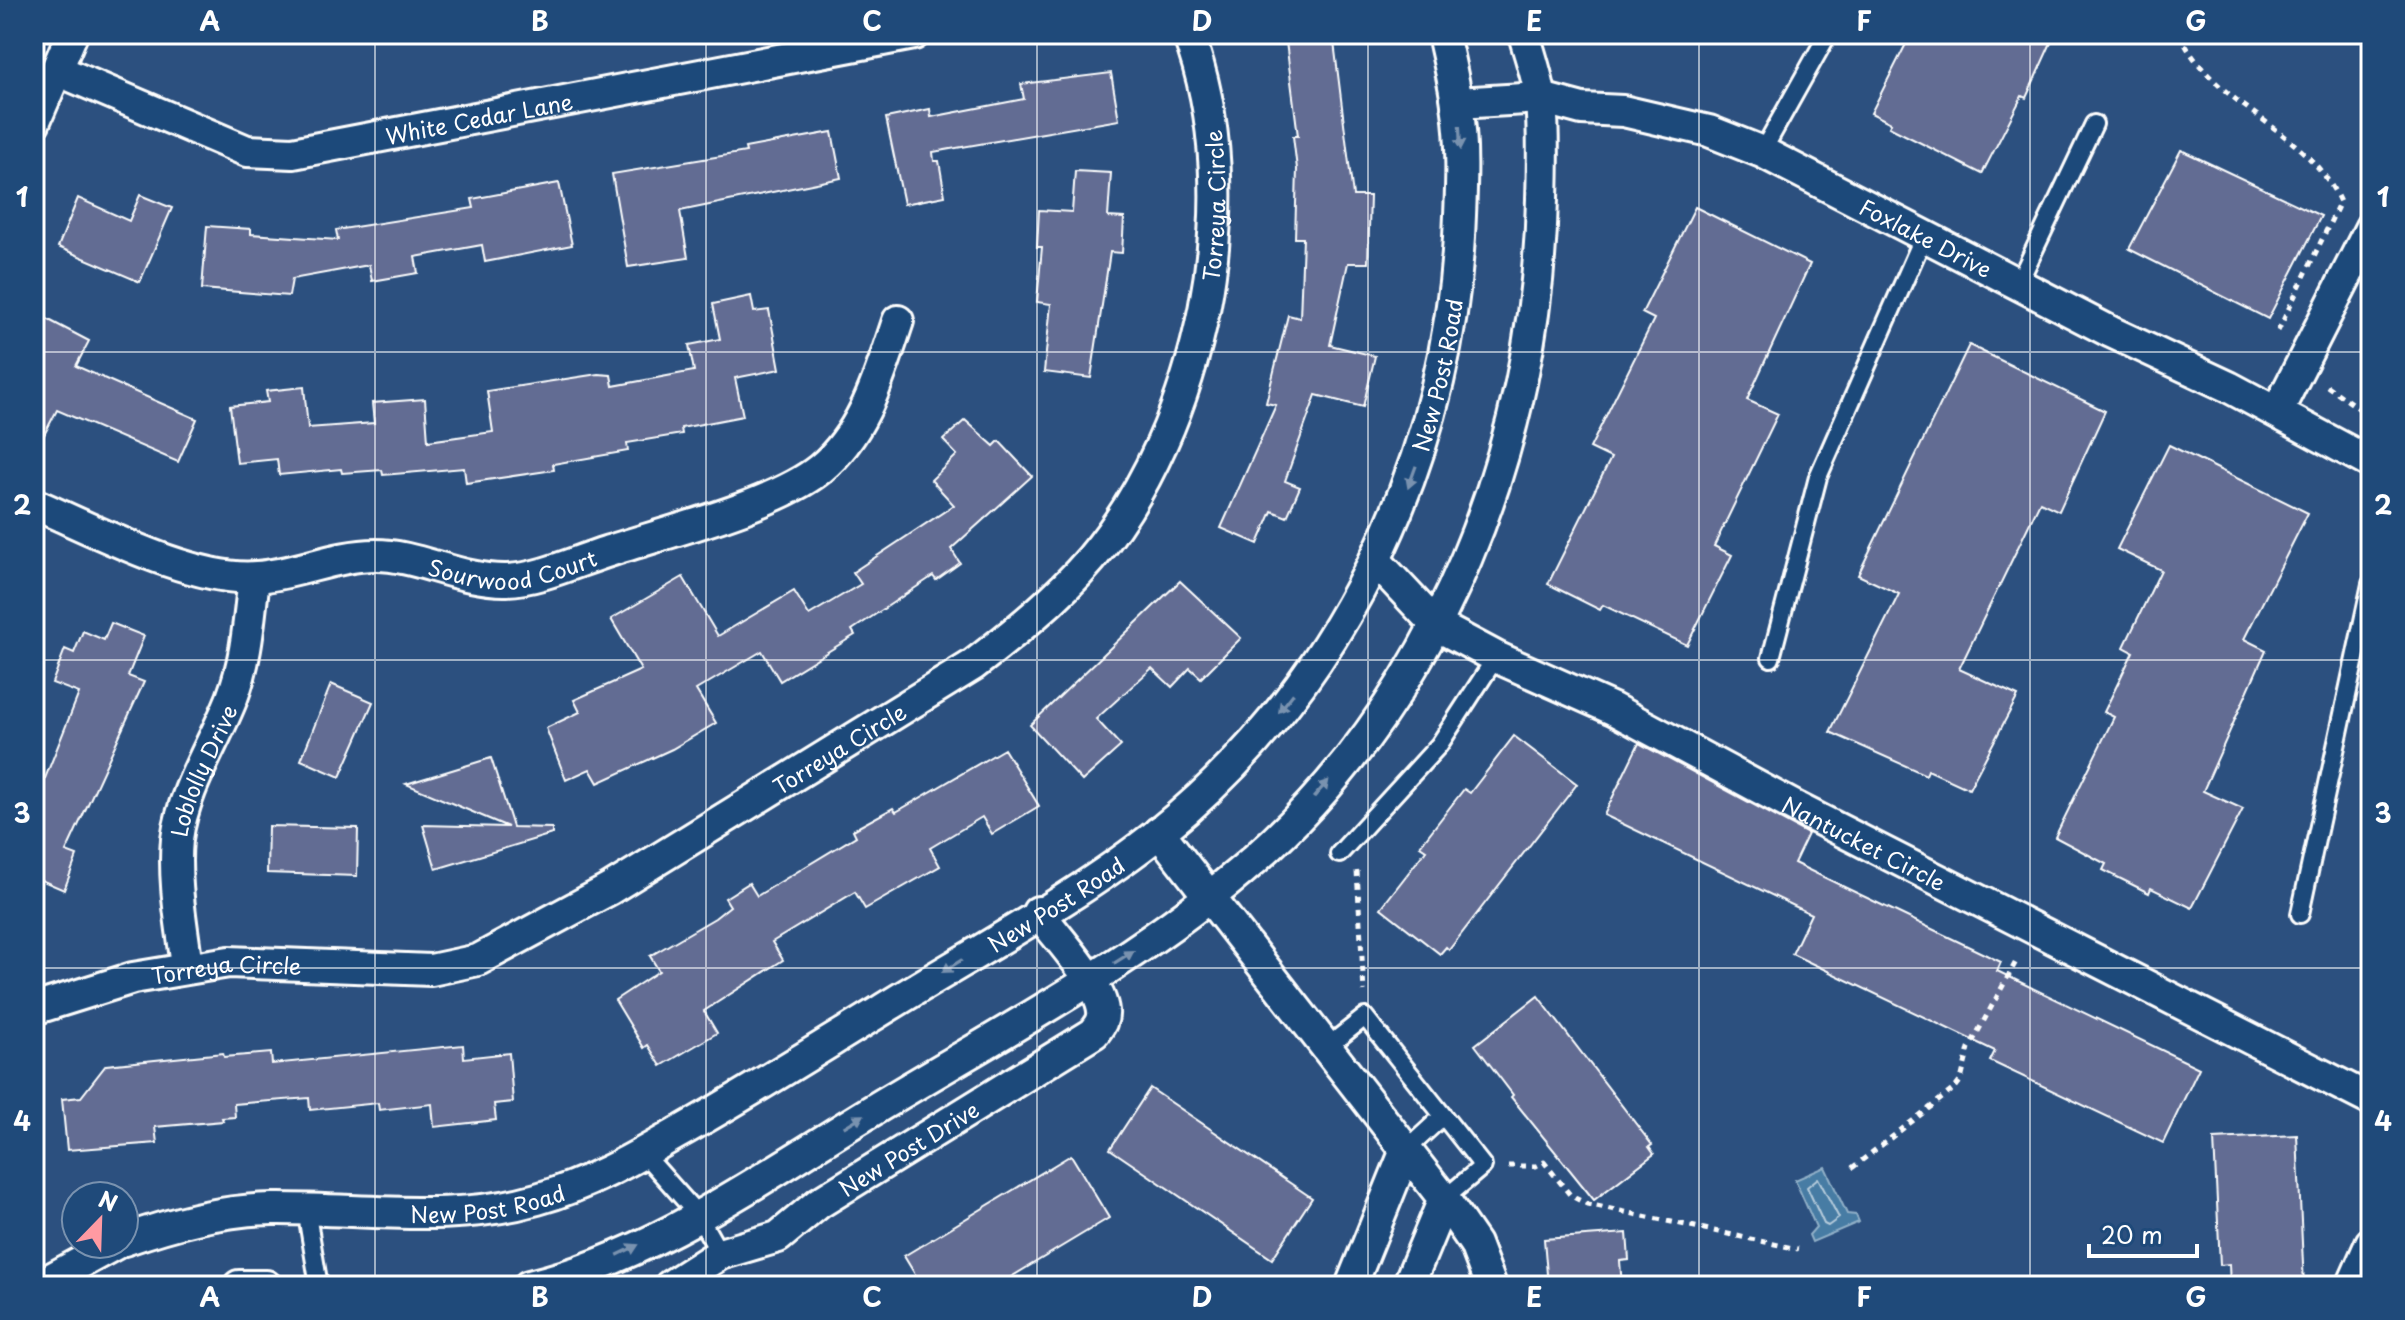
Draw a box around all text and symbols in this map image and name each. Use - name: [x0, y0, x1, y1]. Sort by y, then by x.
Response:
- text: A: [200, 1, 220, 40]
- text: B: [531, 1, 549, 40]
- text: C: [862, 1, 882, 40]
- text: D: [1192, 1, 1212, 40]
- text: E: [1526, 1, 1542, 40]
- text: F: [1856, 1, 1872, 40]
- text: G: [2185, 1, 2207, 40]
- street label: White Cedar Lane: [383, 83, 575, 151]
- one-way arrow: [1454, 126, 1467, 151]
- street label: Torreya Circle: [1193, 128, 1232, 283]
- text: 1: [16, 177, 28, 216]
- text: 1: [2377, 177, 2389, 216]
- street label: Foxlake Drive: [1855, 189, 1998, 285]
- street label: New Post Road: [1403, 296, 1469, 456]
- one-way arrow: [1405, 465, 1417, 489]
- text: 2: [13, 485, 31, 524]
- text: 2: [2374, 485, 2392, 524]
- street label: Sourwood Court: [425, 540, 601, 597]
- one-way arrow: [1278, 693, 1294, 713]
- street label: Torreya Circle: [766, 694, 912, 802]
- street label: Loblolly Drive: [161, 699, 244, 839]
- one-way arrow: [1312, 780, 1330, 799]
- street label: Nantucket Circle: [1777, 787, 1952, 898]
- text: 3: [13, 793, 31, 832]
- text: 3: [2374, 793, 2392, 832]
- street label: New Post Road: [981, 848, 1131, 960]
- street label: Torreya Circle: [149, 945, 302, 991]
- one-way arrow: [1114, 950, 1135, 965]
- one-way arrow: [941, 958, 963, 972]
- street label: New Post Drive: [832, 1092, 985, 1204]
- text: 4: [13, 1101, 31, 1140]
- text: 4: [2374, 1101, 2392, 1140]
- one-way arrow: [843, 1114, 865, 1128]
- street label: New Post Road: [410, 1175, 569, 1230]
- north arrow: [60, 1180, 140, 1260]
- text: N: [94, 1182, 123, 1219]
- scale bar: [2089, 1208, 2197, 1258]
- text: 20 m: [2101, 1216, 2163, 1252]
- one-way arrow: [617, 1243, 640, 1256]
- text: A: [200, 1277, 220, 1316]
- text: B: [531, 1277, 549, 1316]
- text: C: [862, 1277, 882, 1316]
- text: D: [1192, 1277, 1212, 1316]
- text: E: [1526, 1277, 1542, 1316]
- text: F: [1856, 1277, 1872, 1316]
- text: G: [2185, 1277, 2207, 1316]

